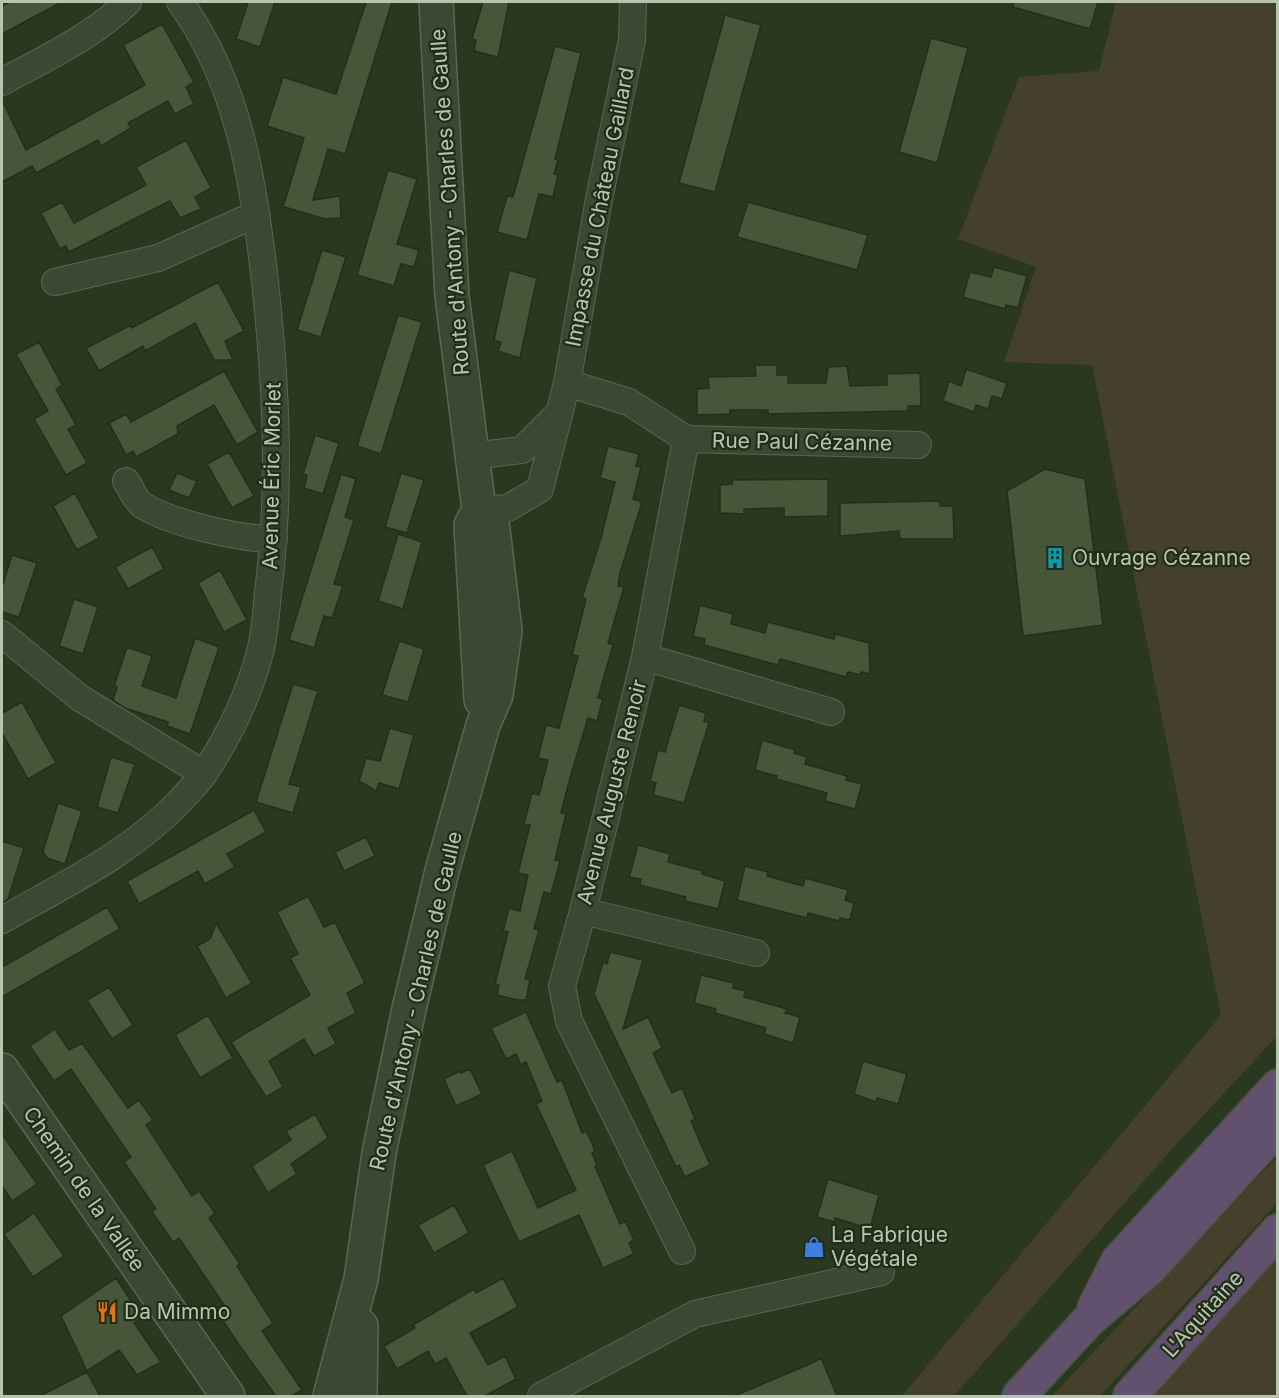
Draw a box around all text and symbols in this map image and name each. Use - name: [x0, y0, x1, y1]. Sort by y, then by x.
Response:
- street label: Route d'Antony - Charles de Gaulle: [425, 28, 474, 376]
- street label: Impasse du Château Gaillard: [560, 65, 639, 349]
- street label: Avenue Éric Morlet: [256, 382, 286, 570]
- street label: Rue Paul Cézanne: [712, 427, 892, 456]
- place label: Ouvrage Cézanne: [1072, 545, 1251, 570]
- building icon: Ouvrage Cézanne: [1043, 546, 1067, 570]
- street label: Avenue Auguste Renoir: [571, 677, 652, 907]
- street label: Route d'Antony - Charles de Gaulle: [364, 829, 467, 1173]
- street label: Chemin de la Vallée: [18, 1101, 151, 1276]
- place label: La Fabrique Végétale: [831, 1222, 948, 1271]
- shop icon: La Fabrique Végétale: [802, 1235, 826, 1259]
- street label: L'Aquitaine: [1157, 1265, 1248, 1362]
- place label: Da Mimmo: [124, 1299, 230, 1324]
- restaurant icon: Da Mimmo: [95, 1300, 119, 1324]

